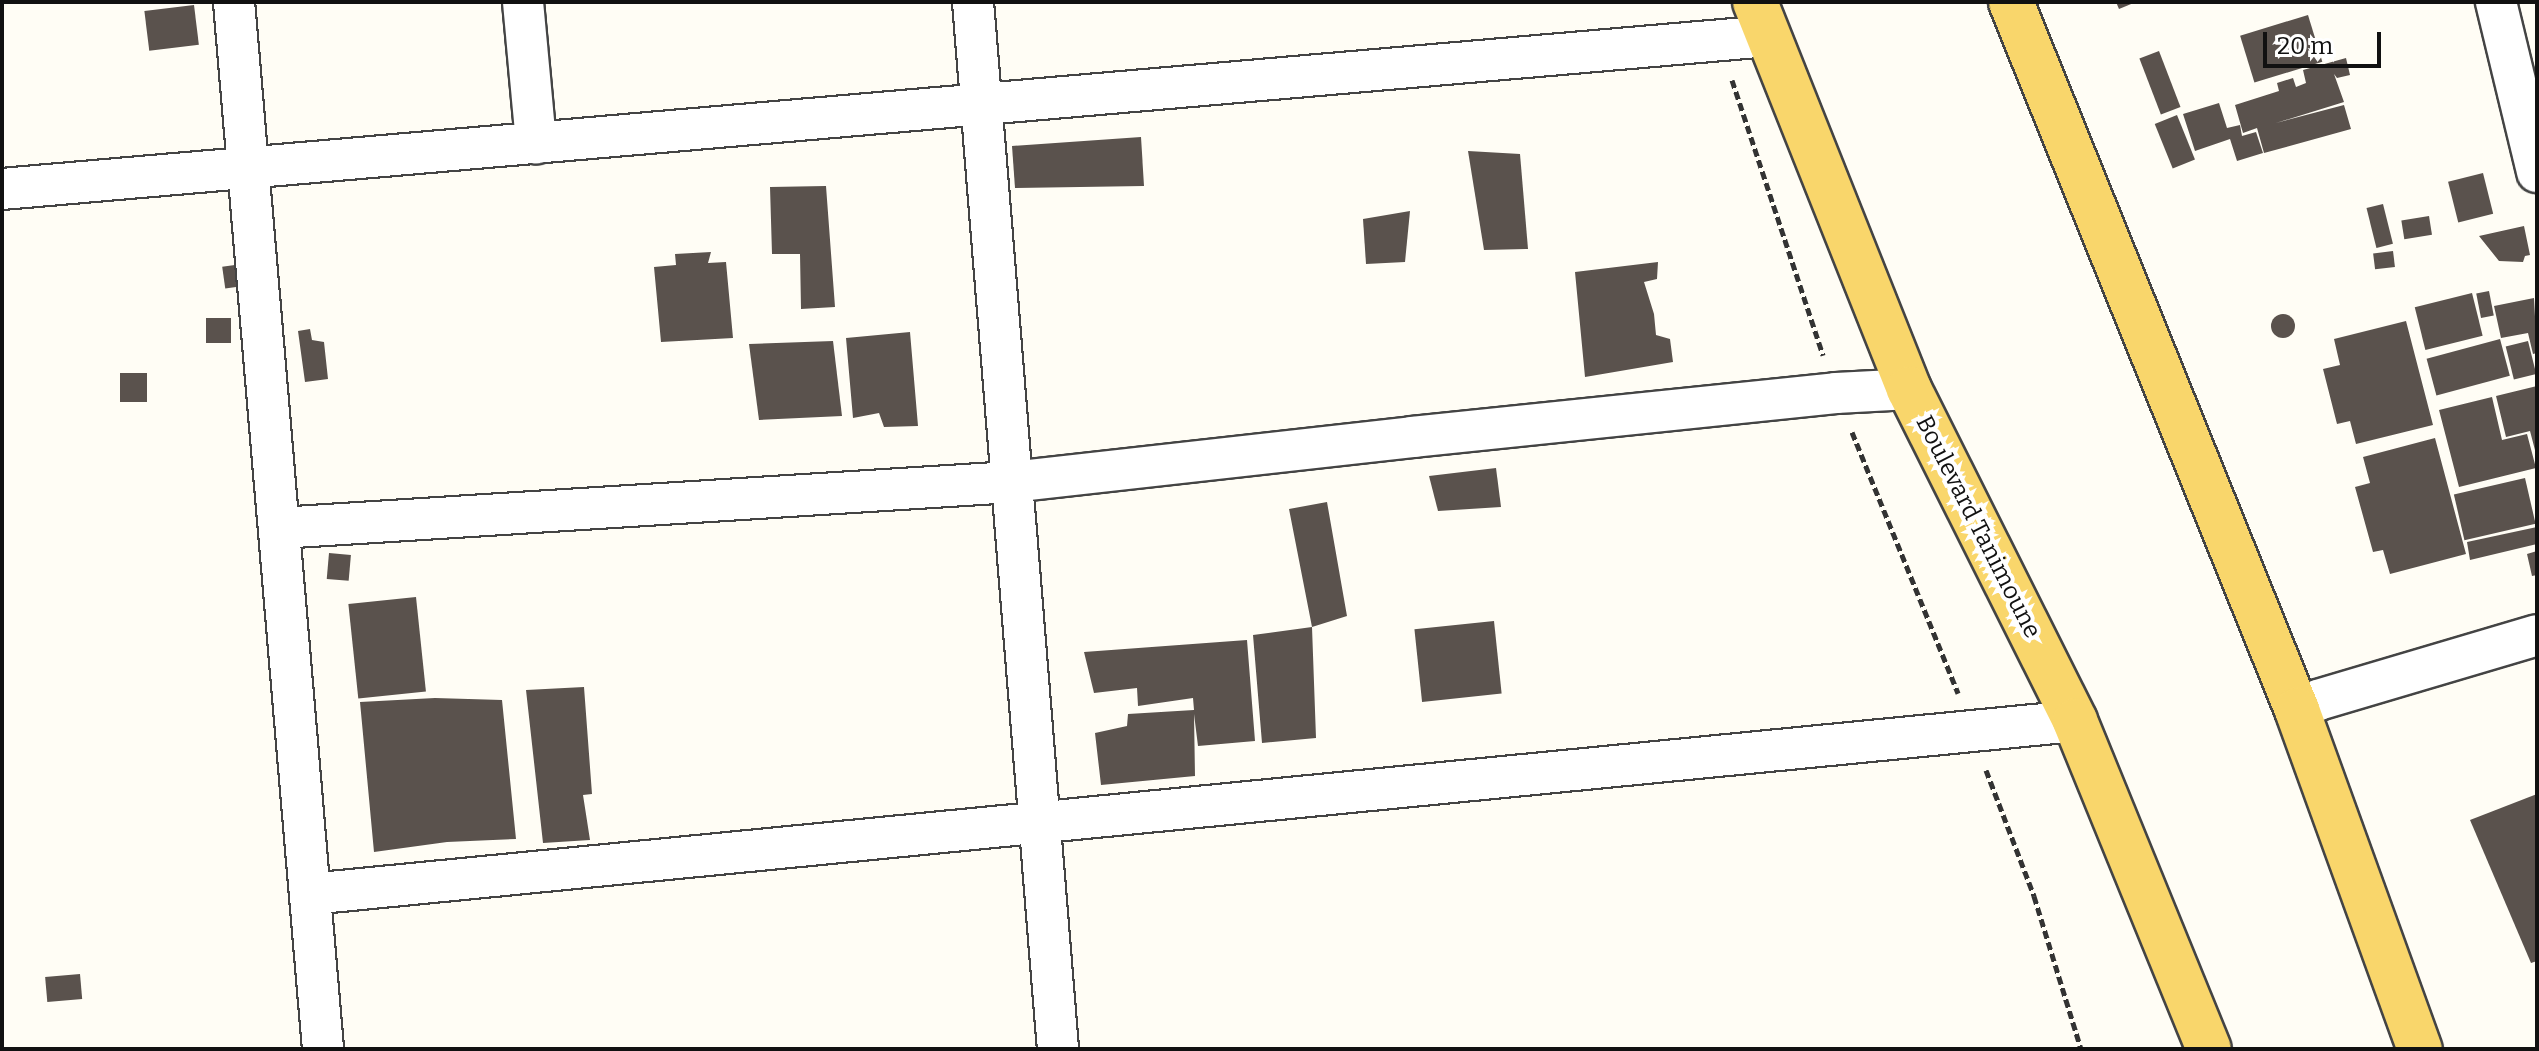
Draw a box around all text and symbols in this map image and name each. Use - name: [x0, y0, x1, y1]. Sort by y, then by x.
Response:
- scale bar: [2267, 16, 2385, 66]
- text: 20 m: [2277, 32, 2333, 60]
- street label: Boulevard Tanimoune: [1909, 411, 2047, 643]

